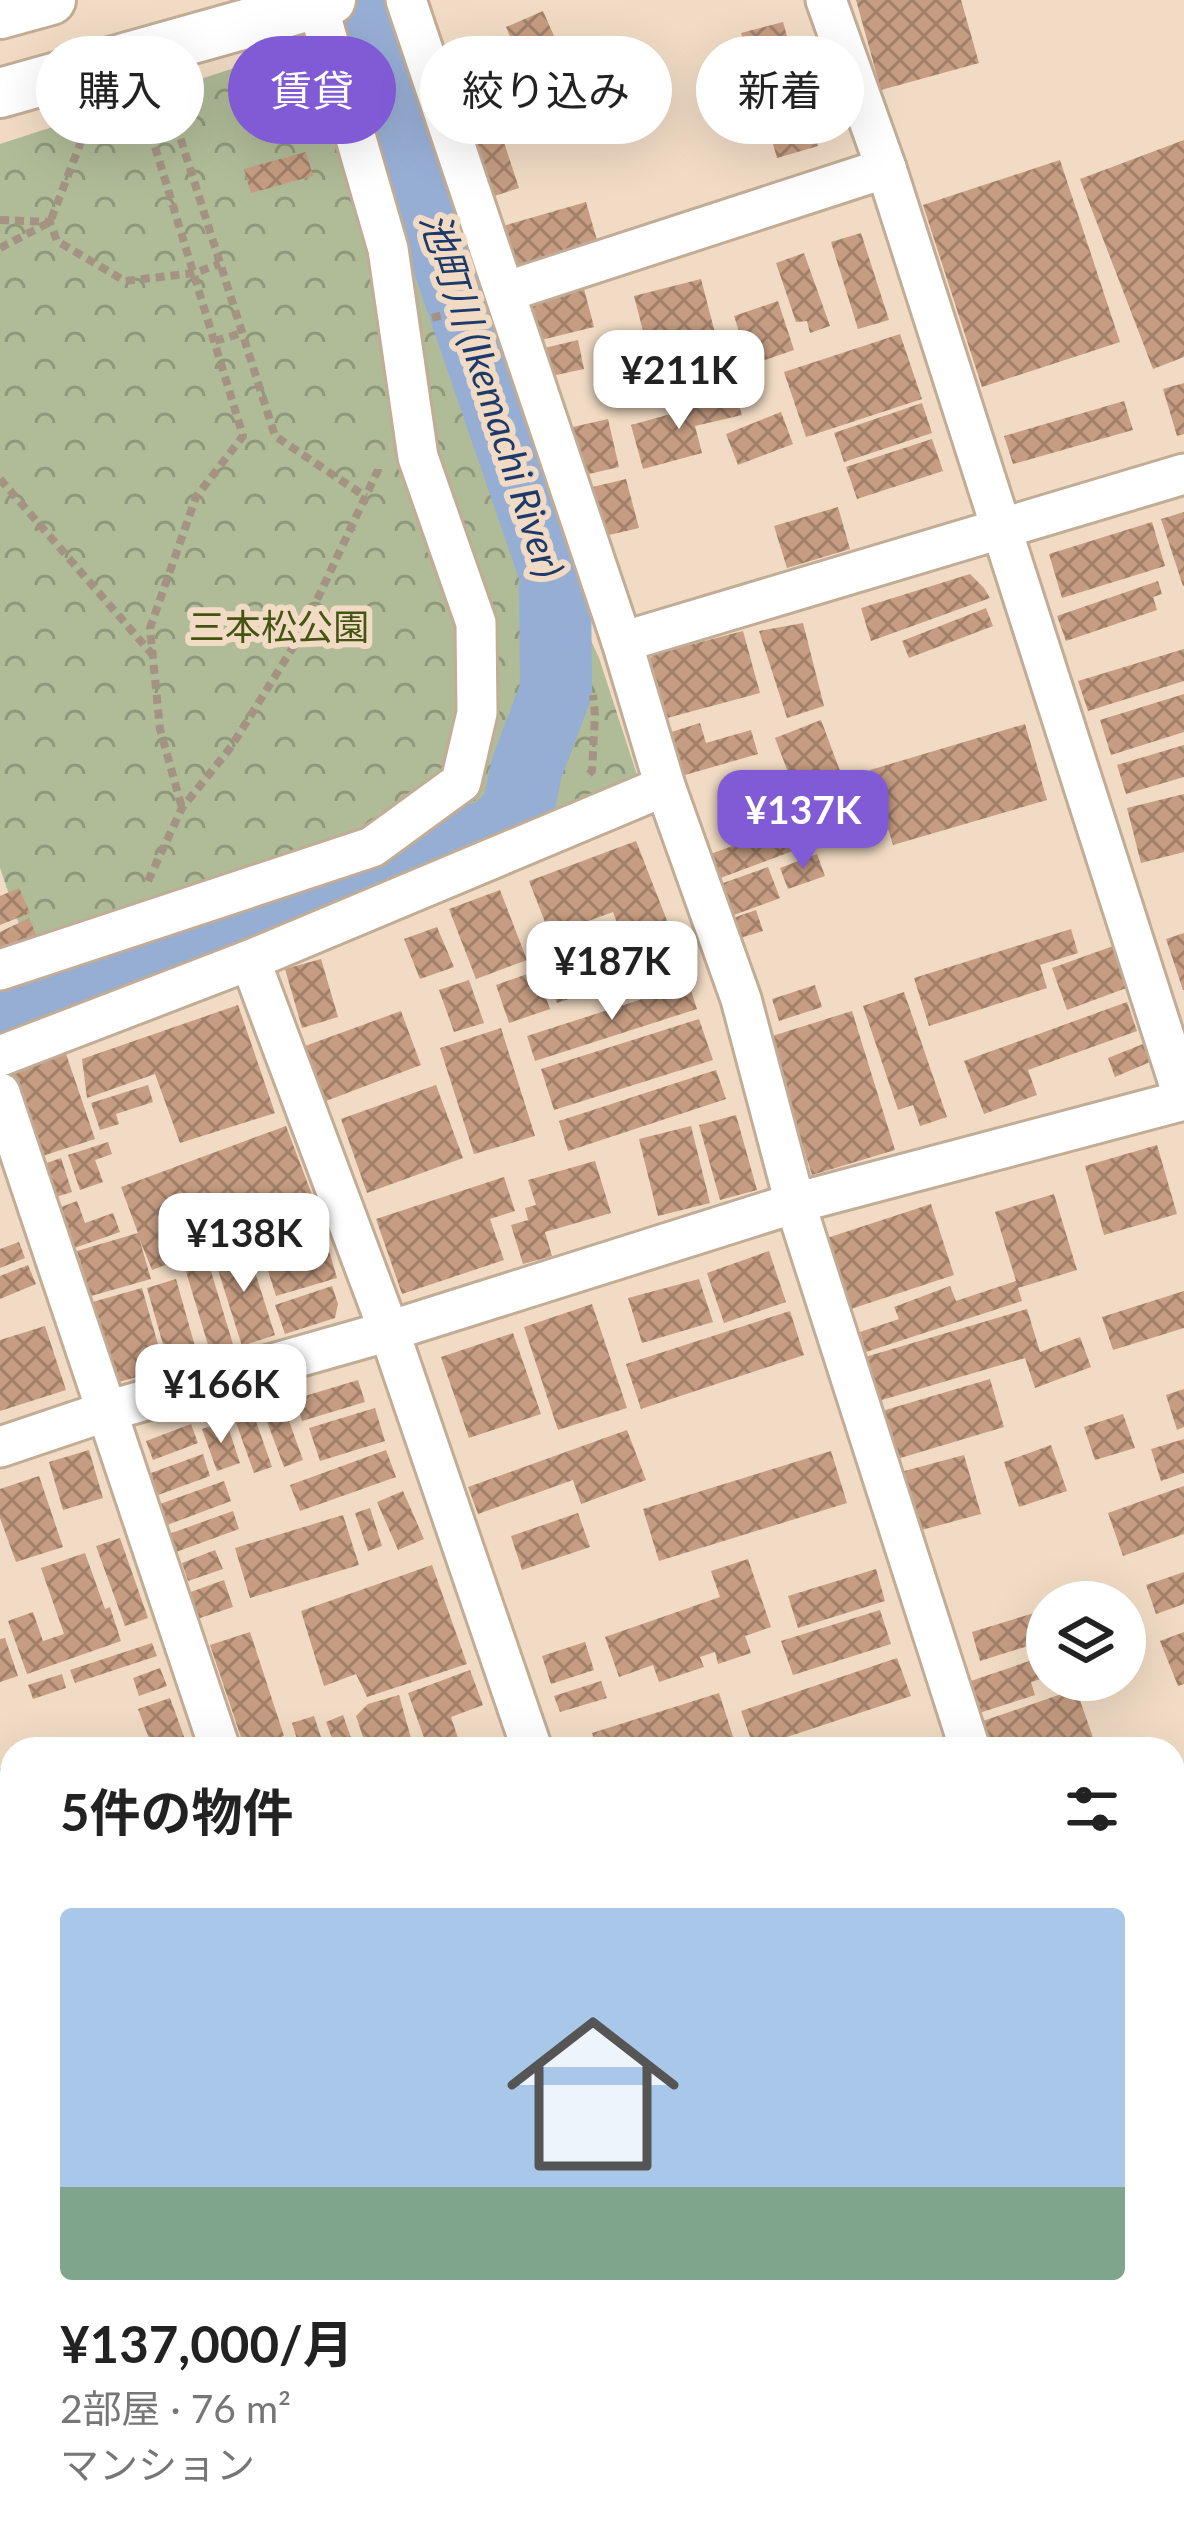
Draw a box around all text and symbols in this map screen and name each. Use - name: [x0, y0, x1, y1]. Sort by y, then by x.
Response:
- chip: 購入: [36, 36, 204, 144]
- chip: 賃貸: [228, 36, 396, 144]
- chip: 絞り込み: [420, 36, 672, 144]
- chip: 新着: [696, 36, 864, 144]
- water label: 池町川 (Ikemachi River): [412, 206, 574, 583]
- pin: ¥211K: [595, 330, 763, 432]
- text: ¥211K: [620, 346, 738, 392]
- park label: 三本松公園: [189, 604, 369, 648]
- pin: ¥137K: [719, 770, 887, 872]
- text: ¥137K: [744, 786, 862, 832]
- pin: ¥187K: [528, 921, 696, 1023]
- text: ¥187K: [553, 937, 671, 983]
- pin: ¥138K: [160, 1193, 328, 1295]
- text: ¥138K: [185, 1209, 303, 1255]
- pin: ¥166K: [137, 1344, 305, 1446]
- text: ¥166K: [162, 1360, 280, 1406]
- map controls: [1026, 1581, 1146, 1701]
- button: layers: [1026, 1581, 1146, 1701]
- icon: filters: [1059, 1776, 1125, 1842]
- text: 5件の物件: [60, 1781, 294, 1842]
- icon: home: [485, 1986, 701, 2202]
- text: ¥137,000/月: [60, 2313, 354, 2374]
- text: 2部屋 · 76 m²: [60, 2385, 291, 2431]
- text: マンション: [60, 2441, 255, 2487]

